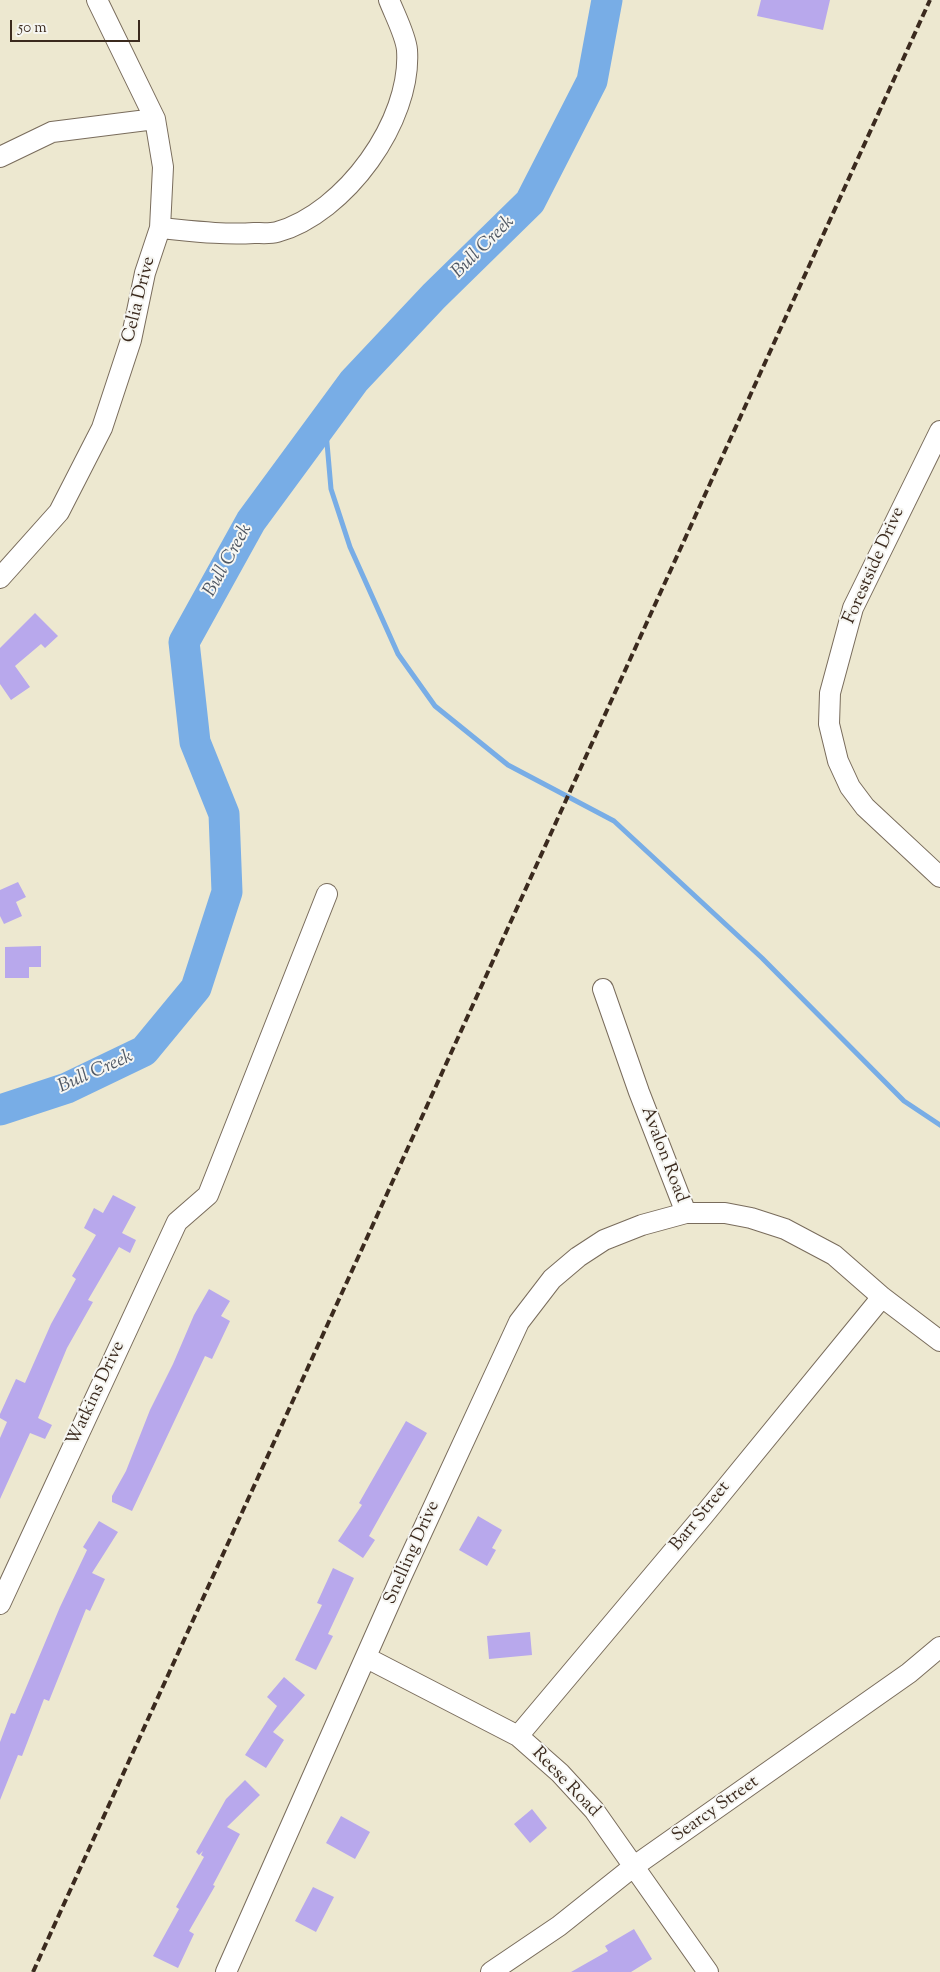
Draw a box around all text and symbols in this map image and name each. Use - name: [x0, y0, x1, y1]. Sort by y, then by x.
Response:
- scale bar: [12, 10, 142, 42]
- text: 50 m: [18, 18, 47, 39]
- water label: Bull Creek: [448, 212, 520, 284]
- street label: Celia Drive: [119, 255, 161, 345]
- street label: Forestside Drive: [840, 504, 910, 628]
- water label: Bull Creek: [200, 521, 258, 601]
- water label: Bull Creek: [55, 1046, 137, 1100]
- street label: Avalon Road: [635, 1104, 691, 1206]
- street label: Watkins Drive: [63, 1338, 131, 1450]
- street label: Barr Street: [666, 1478, 736, 1556]
- street label: Snelling Drive: [381, 1498, 445, 1608]
- street label: Reese Road: [526, 1744, 604, 1822]
- street label: Searcy Street: [669, 1772, 763, 1848]

